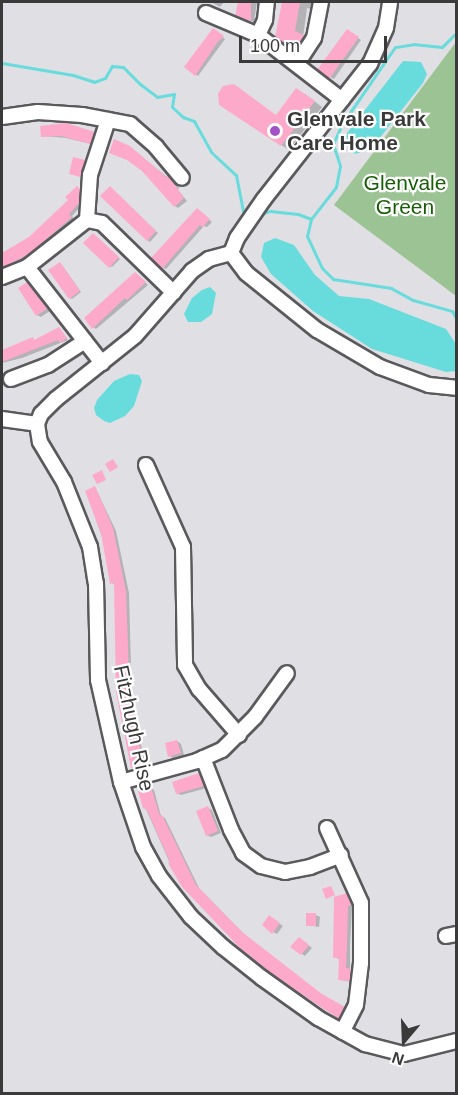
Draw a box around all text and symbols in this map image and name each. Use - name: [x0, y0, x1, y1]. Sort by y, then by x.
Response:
- scale bar: [242, 24, 390, 62]
- text: 100 m: [250, 36, 300, 56]
- place label: Glenvale Park Care Home: [287, 106, 426, 156]
- marker: Glenvale Park Care Home: [268, 124, 282, 138]
- park label: Glenvale Green: [364, 170, 446, 220]
- street label: Fitzhugh Rise: [108, 663, 160, 793]
- north arrow: [374, 1011, 434, 1071]
- text: N: [390, 1049, 406, 1068]

